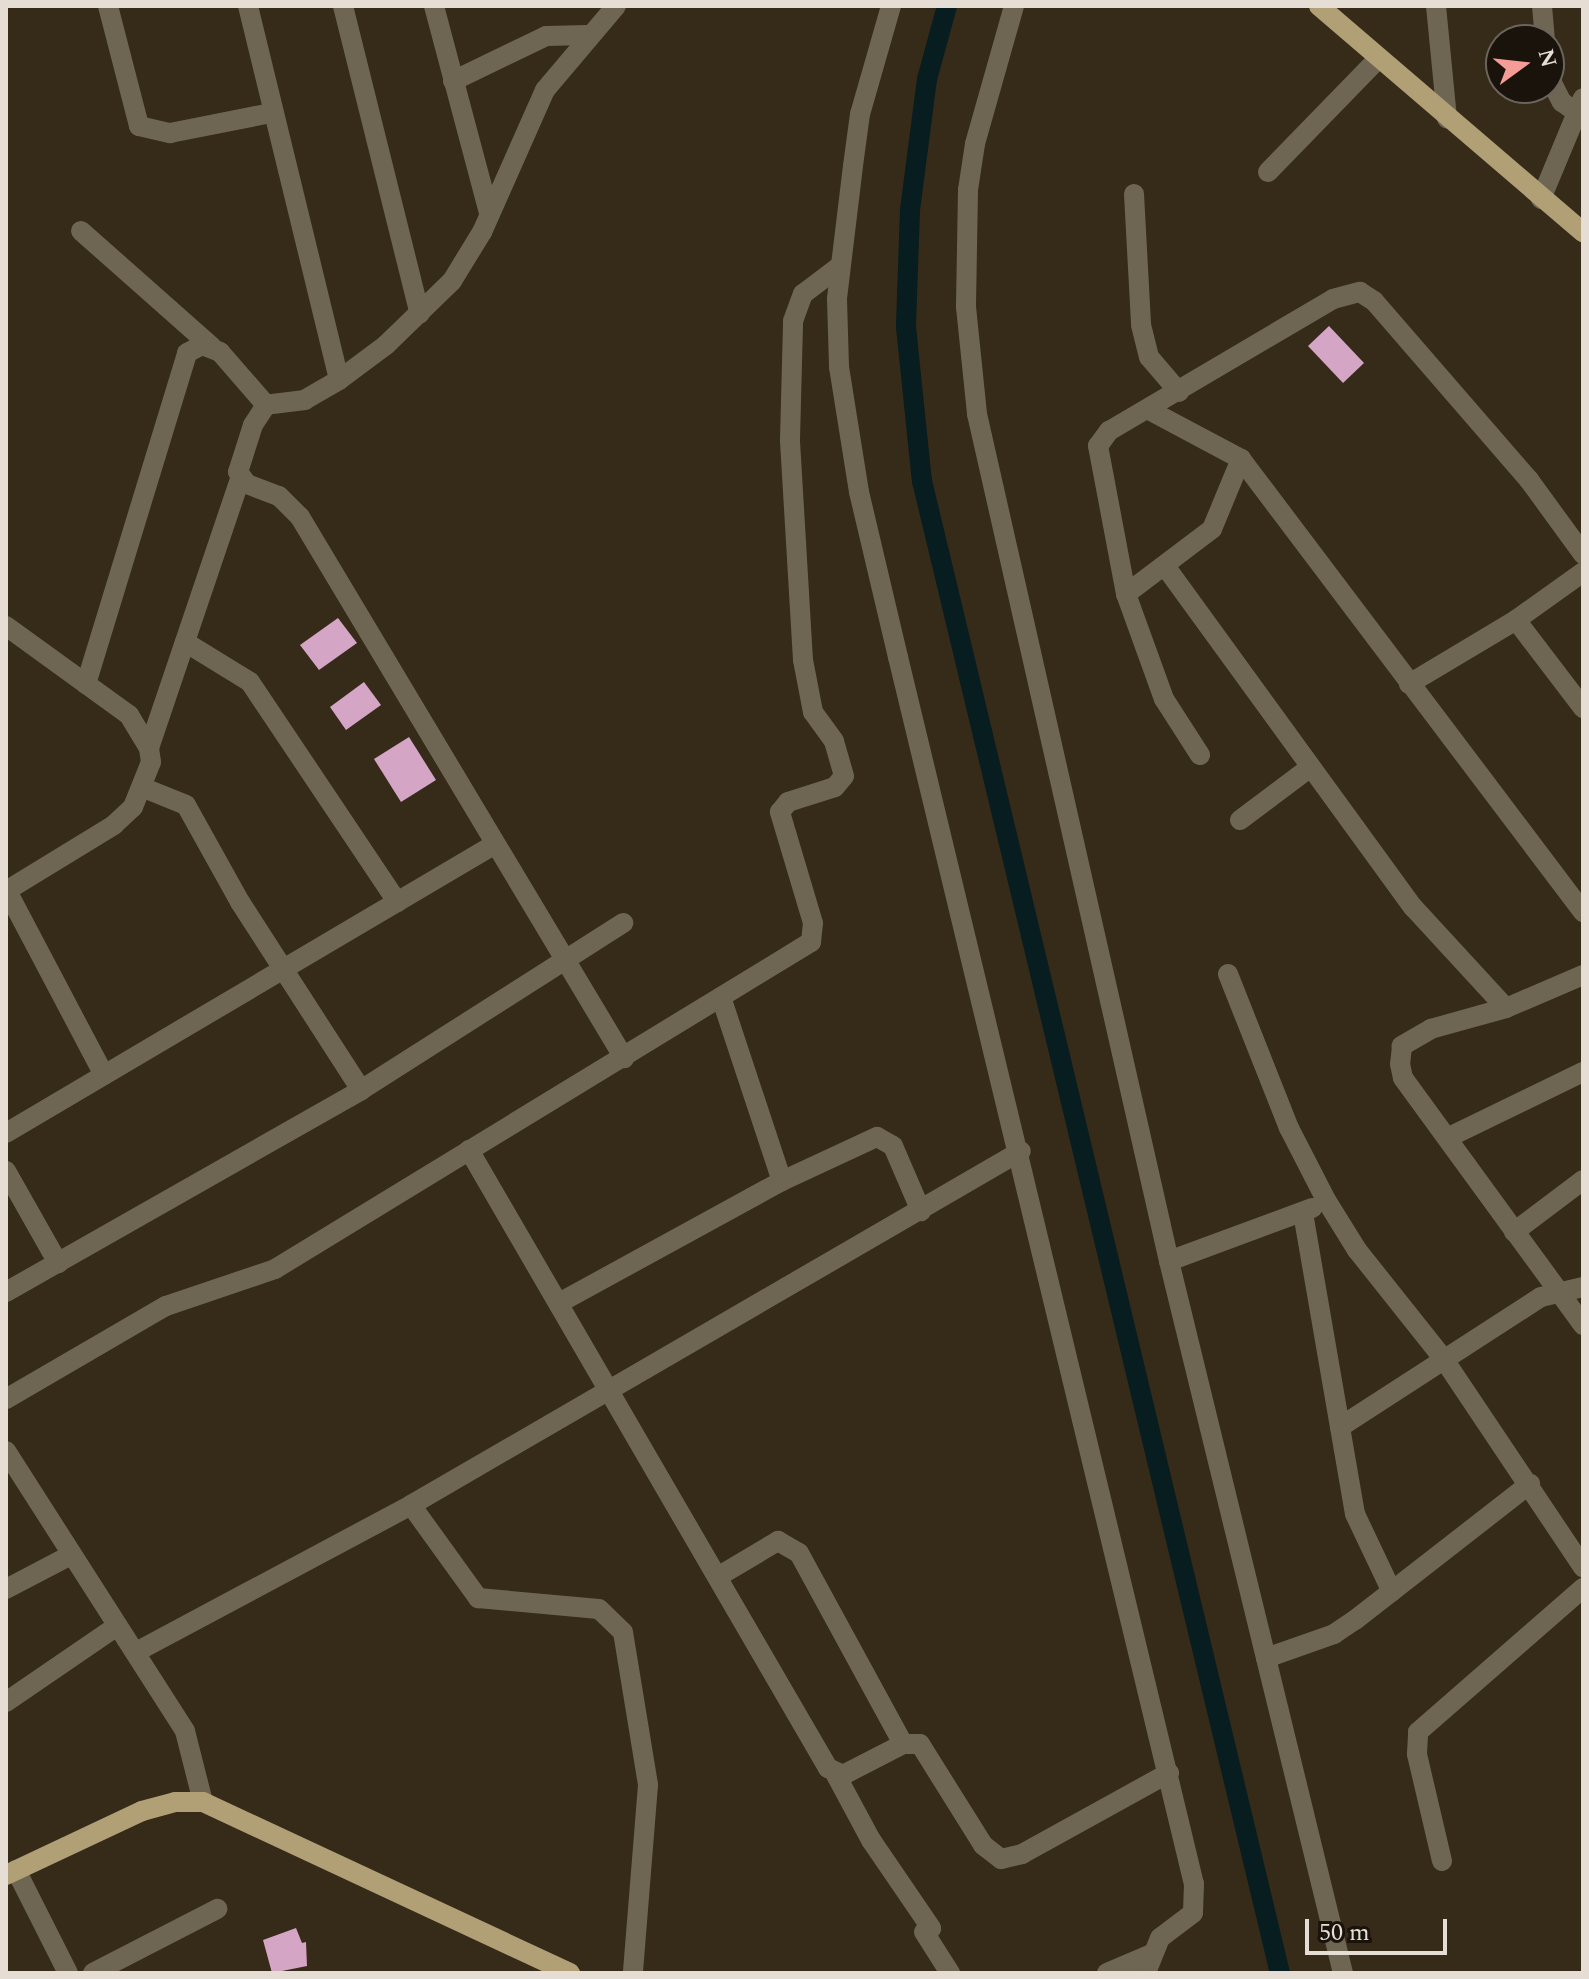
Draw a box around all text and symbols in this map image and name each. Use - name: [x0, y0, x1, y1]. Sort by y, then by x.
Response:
- north arrow: [1485, 24, 1565, 104]
- text: N: [1528, 45, 1565, 71]
- scale bar: [1309, 1903, 1451, 1953]
- text: 50 m: [1319, 1915, 1370, 1951]

